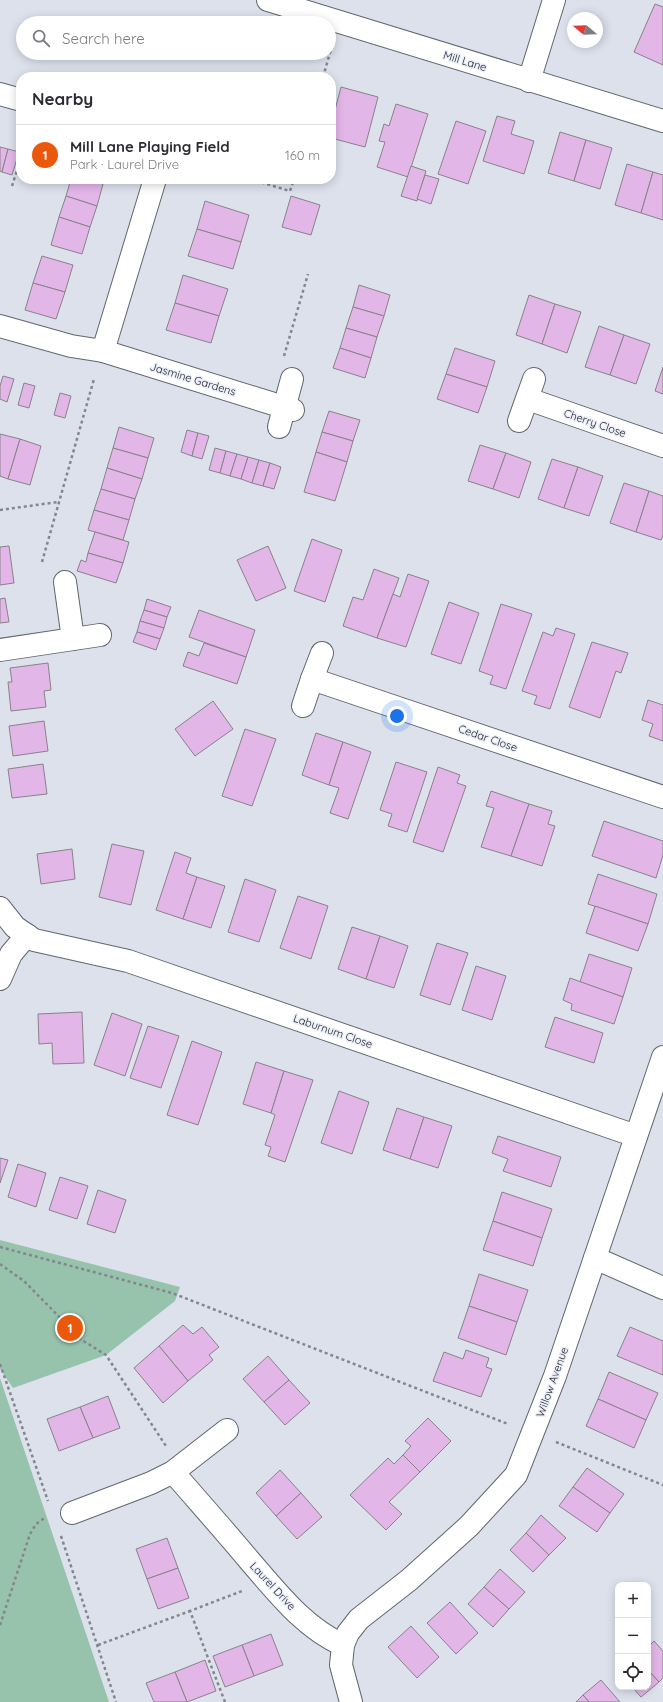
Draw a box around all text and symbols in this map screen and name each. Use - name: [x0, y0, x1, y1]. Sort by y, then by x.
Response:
- north arrow: [567, 12, 603, 48]
- search box: [16, 16, 336, 60]
- icon: search: [30, 27, 52, 49]
- text: Search here: [62, 29, 145, 48]
- street label: Mill Lane: [442, 48, 488, 74]
- text: Nearby: [32, 88, 93, 109]
- text: Mill Lane Playing Field: [70, 137, 230, 156]
- text: 1: [42, 147, 48, 163]
- text: 160 m: [285, 147, 320, 163]
- text: Park · Laurel Drive: [70, 156, 179, 172]
- street label: Jasmine Gardens: [148, 359, 238, 399]
- street label: Cherry Close: [562, 406, 628, 440]
- your location: [387, 706, 407, 726]
- street label: Cedar Close: [457, 721, 519, 755]
- street label: Laburnum Close: [292, 1011, 374, 1051]
- pin: 1: [57, 1313, 83, 1343]
- street label: Willow Avenue: [533, 1345, 571, 1419]
- street label: Laurel Drive: [247, 1559, 299, 1613]
- map controls: [615, 1582, 651, 1690]
- button: +: [615, 1582, 651, 1618]
- button: −: [615, 1618, 651, 1654]
- button: locate: [615, 1654, 651, 1690]

